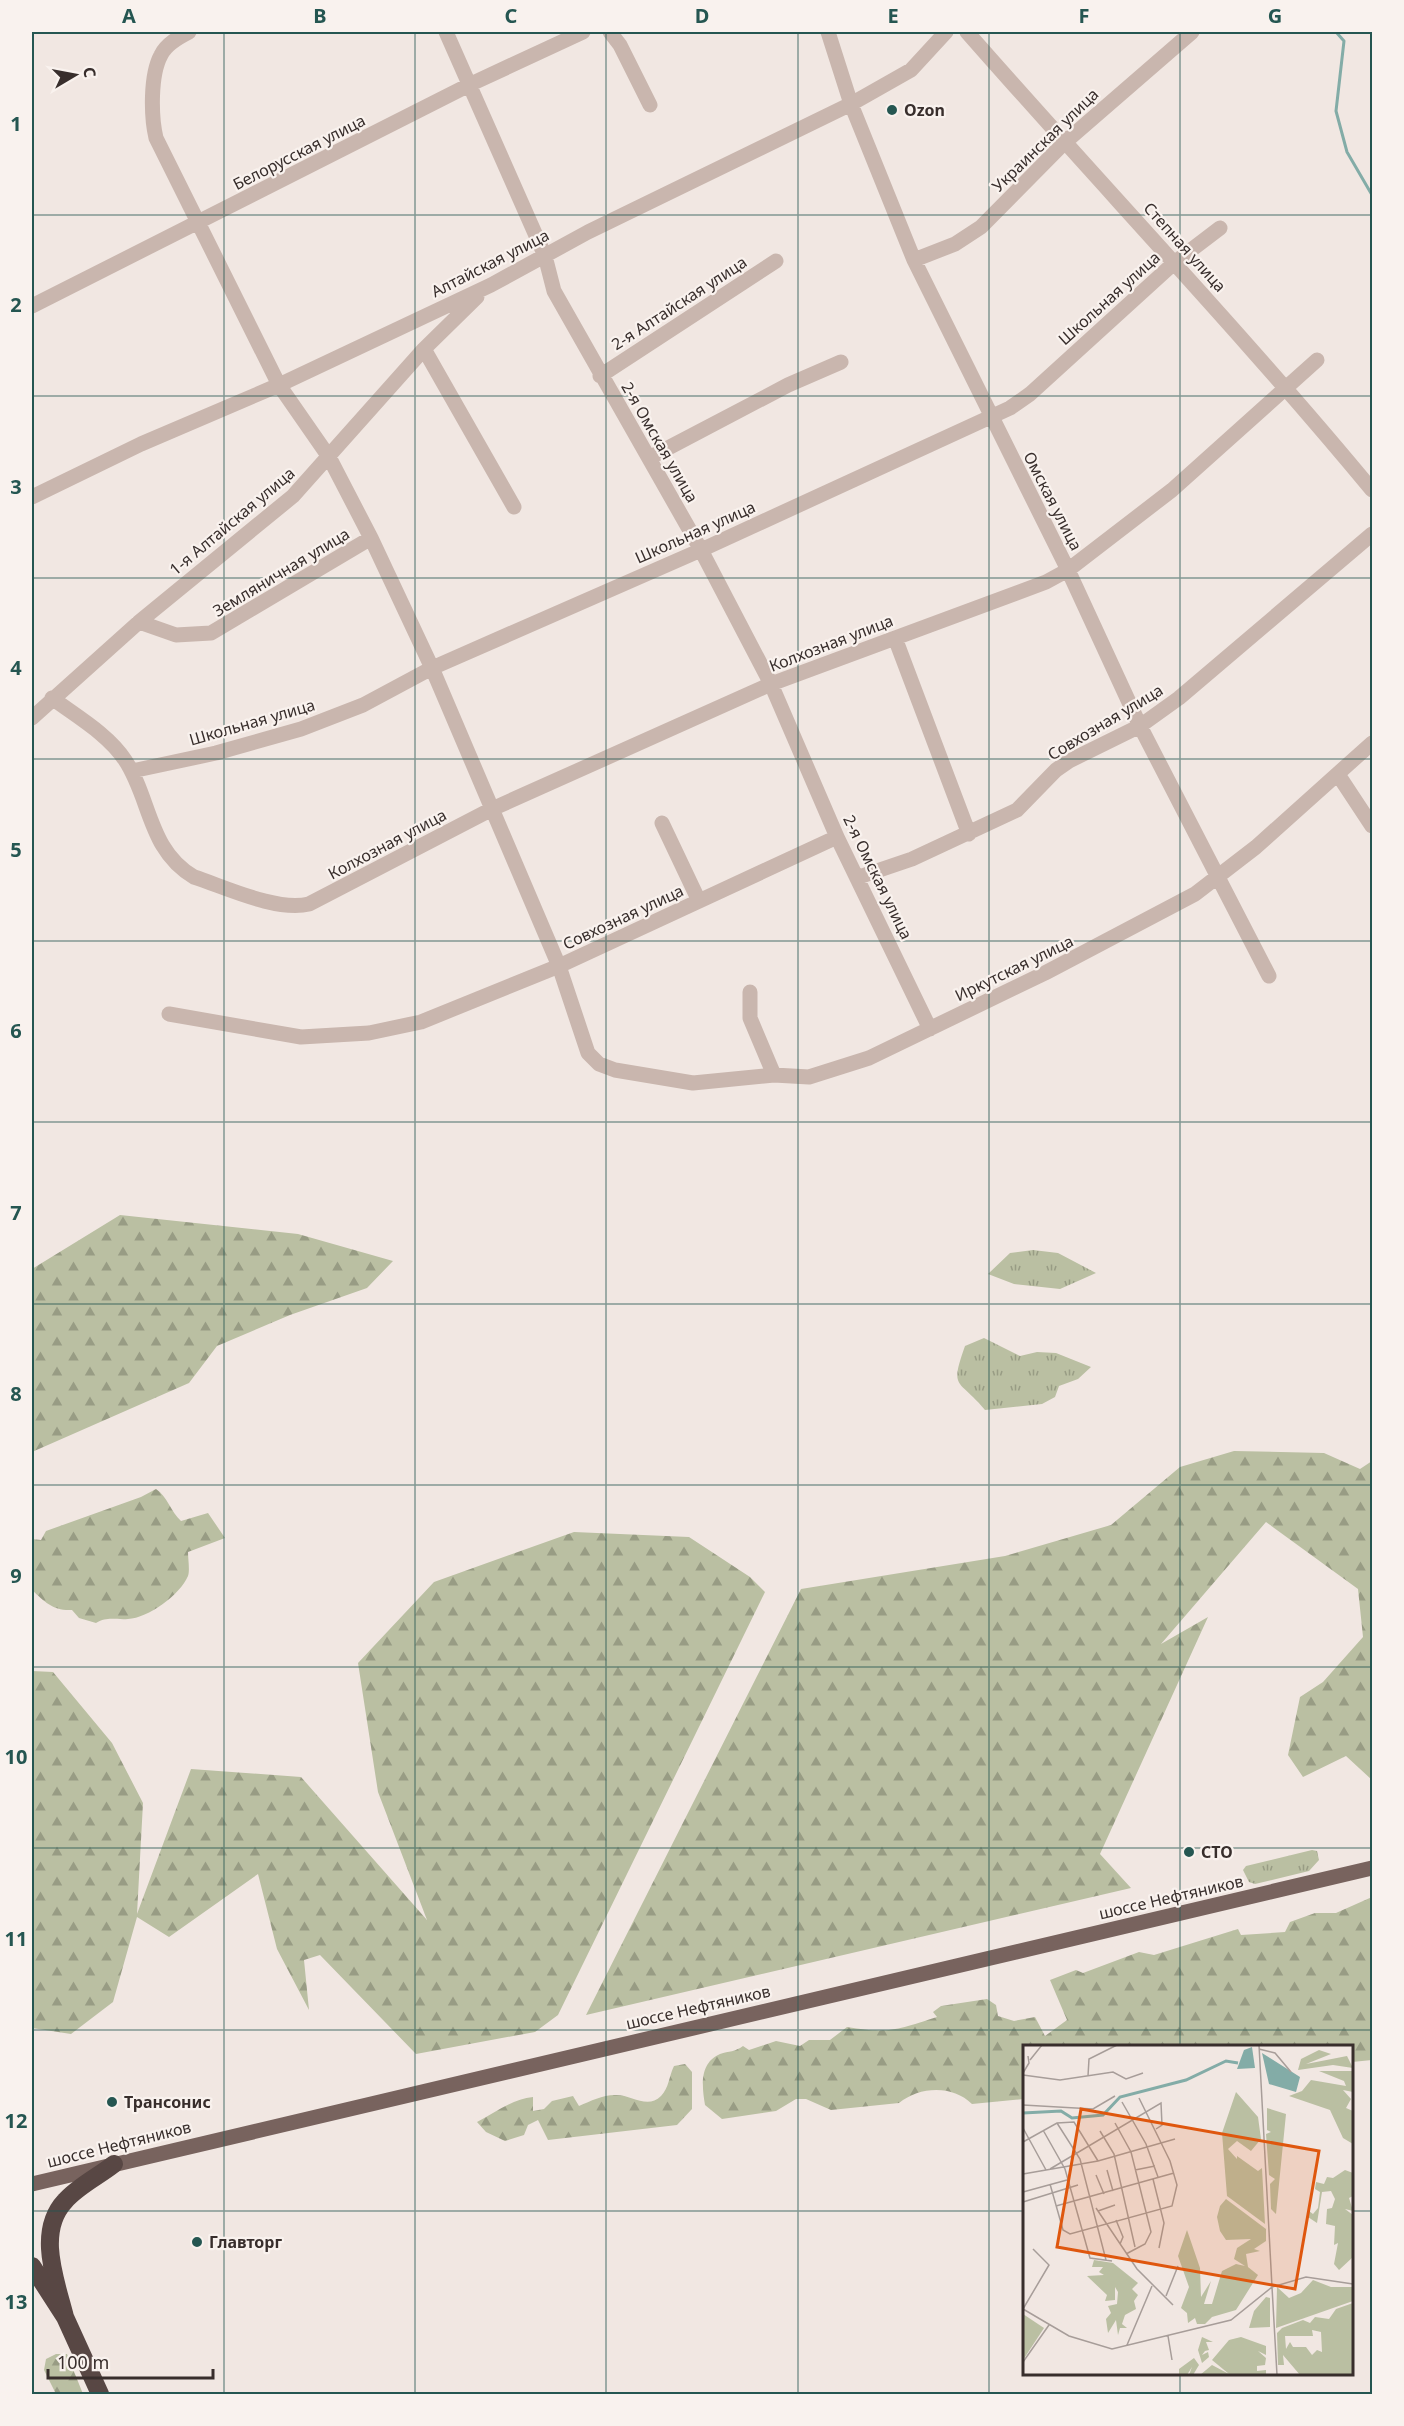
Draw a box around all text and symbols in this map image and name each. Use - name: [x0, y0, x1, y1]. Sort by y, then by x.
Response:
- text: A: [122, 2, 136, 29]
- text: B: [313, 2, 327, 29]
- text: C: [505, 2, 518, 29]
- text: D: [695, 2, 709, 29]
- text: E: [887, 2, 899, 29]
- text: F: [1079, 2, 1089, 29]
- text: G: [1268, 2, 1282, 29]
- north arrow: [45, 45, 105, 105]
- text: С: [78, 65, 102, 79]
- street label: Украинская улица: [987, 83, 1103, 197]
- place label: Ozon: [904, 99, 945, 121]
- marker: Ozon: [885, 103, 899, 117]
- street label: Белорусская улица: [229, 109, 369, 195]
- text: 1: [10, 110, 22, 137]
- street label: Степная улица: [1139, 197, 1231, 297]
- street label: Алтайская улица: [427, 224, 553, 302]
- street label: Школьная улица: [1053, 246, 1165, 350]
- street label: 2-я Алтайская улица: [607, 251, 751, 355]
- text: 2: [10, 291, 22, 318]
- street label: 2-я Омская улица: [617, 378, 703, 506]
- street label: Омская улица: [1019, 448, 1087, 554]
- street label: 1-я Алтайская улица: [165, 462, 299, 580]
- text: 3: [10, 473, 22, 500]
- street label: Школьная улица: [631, 496, 759, 568]
- street label: Земляничная улица: [209, 522, 353, 622]
- street label: Колхозная улица: [766, 609, 896, 677]
- text: 4: [10, 654, 22, 681]
- street label: Совхозная улица: [1043, 679, 1167, 765]
- street label: Школьная улица: [187, 694, 317, 750]
- street label: Колхозная улица: [324, 803, 450, 885]
- street label: 2-я Омская улица: [838, 811, 918, 943]
- text: 5: [10, 836, 22, 863]
- street label: Совхозная улица: [559, 879, 687, 955]
- street label: Иркутская улица: [951, 930, 1077, 1006]
- text: 6: [10, 1017, 22, 1044]
- text: 7: [10, 1199, 22, 1226]
- text: 8: [10, 1380, 22, 1407]
- text: 9: [10, 1562, 22, 1589]
- text: 10: [5, 1743, 27, 1770]
- place label: СТО: [1201, 1841, 1233, 1863]
- marker: СТО: [1182, 1845, 1196, 1859]
- street label: шоссе Нефтяников: [1097, 1870, 1245, 1924]
- text: 11: [5, 1925, 27, 1952]
- street label: шоссе Нефтяников: [624, 1980, 772, 2034]
- inset map: [1023, 2045, 1353, 2375]
- place label: Трансонис: [124, 2091, 211, 2113]
- marker: Трансонис: [105, 2095, 119, 2109]
- text: 12: [5, 2107, 27, 2134]
- street label: шоссе Нефтяников: [45, 2115, 193, 2173]
- place label: Главторг: [209, 2231, 282, 2253]
- marker: Главторг: [190, 2235, 204, 2249]
- text: 13: [5, 2288, 27, 2315]
- scale bar: [48, 2342, 213, 2380]
- text: 100 m: [57, 2350, 109, 2374]

